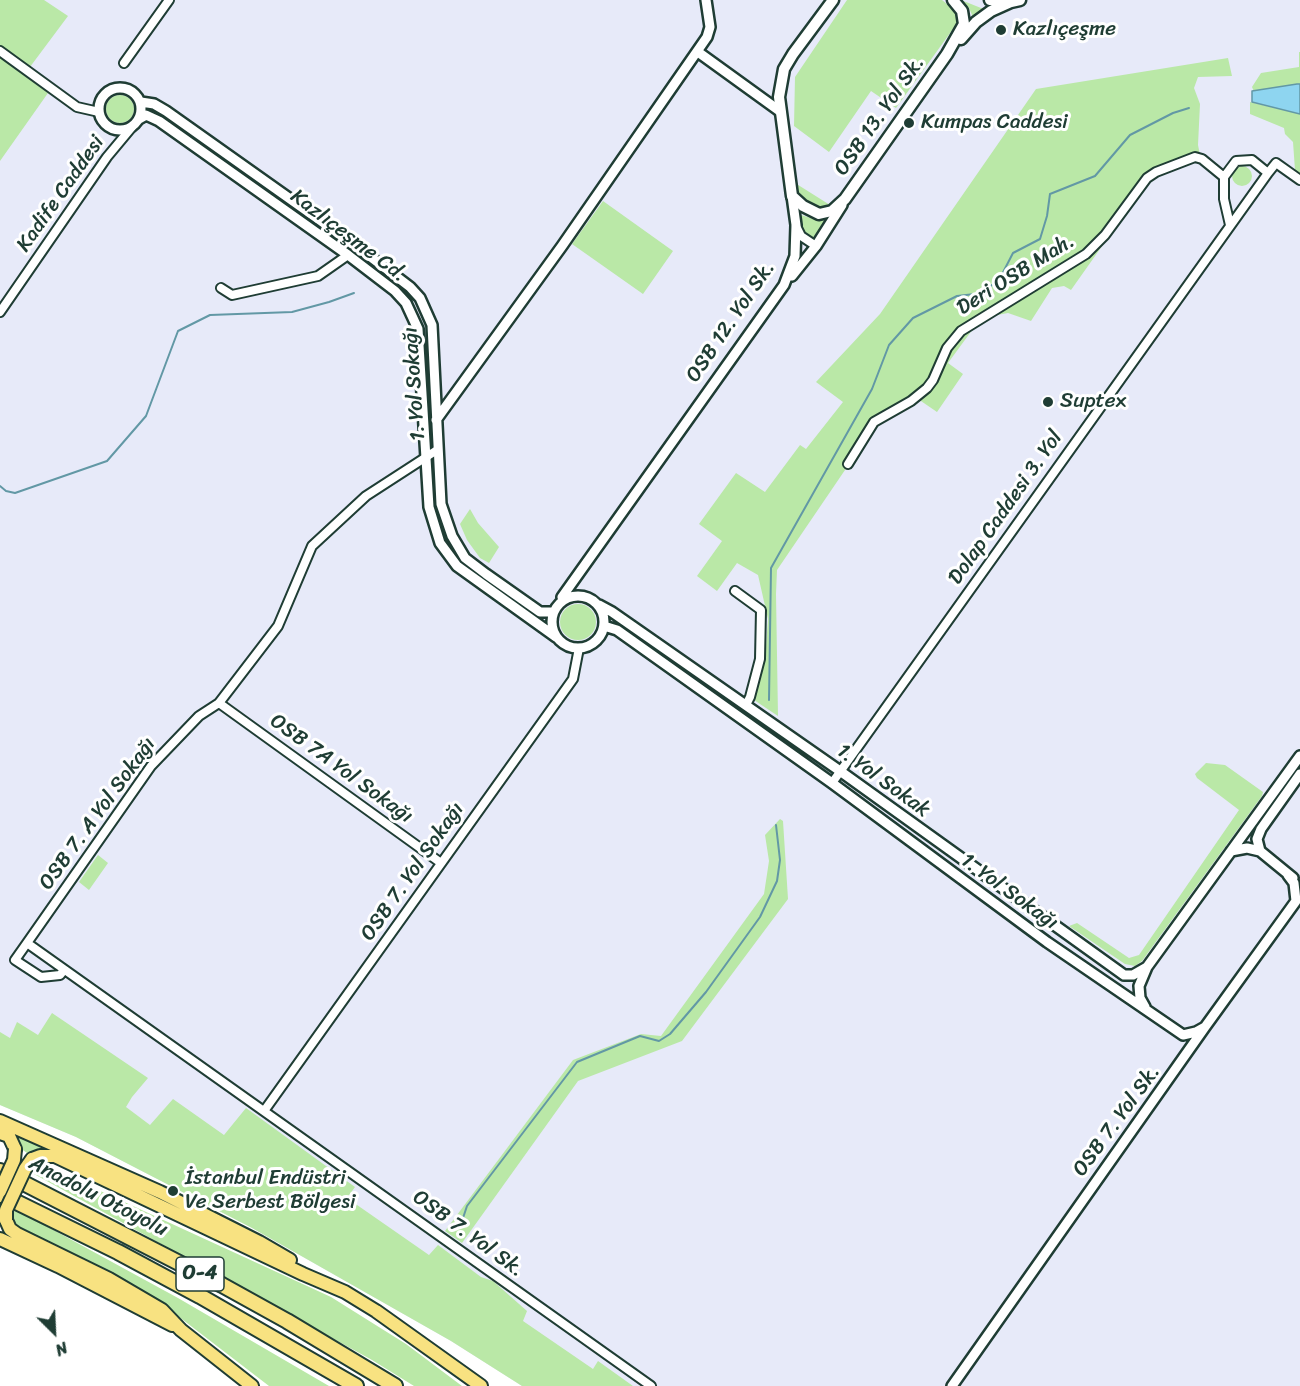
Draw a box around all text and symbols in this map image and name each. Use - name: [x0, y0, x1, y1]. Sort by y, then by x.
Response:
- place label: Kazlıçeşme: [1013, 17, 1116, 43]
- marker: Kazlıçeşme: [994, 23, 1008, 37]
- street label: OSB 13. Yol Sk.: [829, 51, 931, 181]
- place label: Kumpas Caddesi: [921, 110, 1068, 136]
- marker: Kumpas Caddesi: [902, 116, 916, 130]
- street label: Kadife Caddesi: [12, 131, 110, 257]
- street label: Kazlıçeşme Cd.: [285, 184, 411, 288]
- street label: Deri OSB Mah.: [953, 229, 1079, 321]
- street label: OSB 12. Yol Sk.: [681, 257, 781, 387]
- street label: 1. Yol Sokağı: [398, 326, 432, 442]
- place label: Suptex: [1060, 389, 1126, 415]
- marker: Suptex: [1041, 395, 1055, 409]
- street label: Dolap Caddesi 3. Yol: [943, 426, 1069, 590]
- street label: OSB 7A Yol Sokağı: [265, 709, 417, 829]
- street label: OSB 7. A Yol Sokağı: [34, 733, 162, 895]
- street label: 1. Yol Sokak: [832, 739, 934, 823]
- street label: OSB 7. Yol Sokağı: [356, 798, 470, 946]
- street label: 1. Yol Sokağı: [955, 848, 1063, 936]
- street label: OSB 7. Yol Sk.: [1068, 1060, 1166, 1182]
- street label: Anadolu Otoyolu: [24, 1151, 172, 1243]
- place label: İstanbul Endüstri Ve Serbest Bölgesi: [185, 1166, 356, 1216]
- marker: İstanbul Endüstri Ve Serbest Bölgesi: [166, 1184, 180, 1198]
- street label: OSB 7. Yol Sk.: [407, 1185, 529, 1283]
- road number: O-4: [176, 1257, 224, 1291]
- north arrow: [24, 1302, 84, 1362]
- text: N: [51, 1333, 72, 1364]

